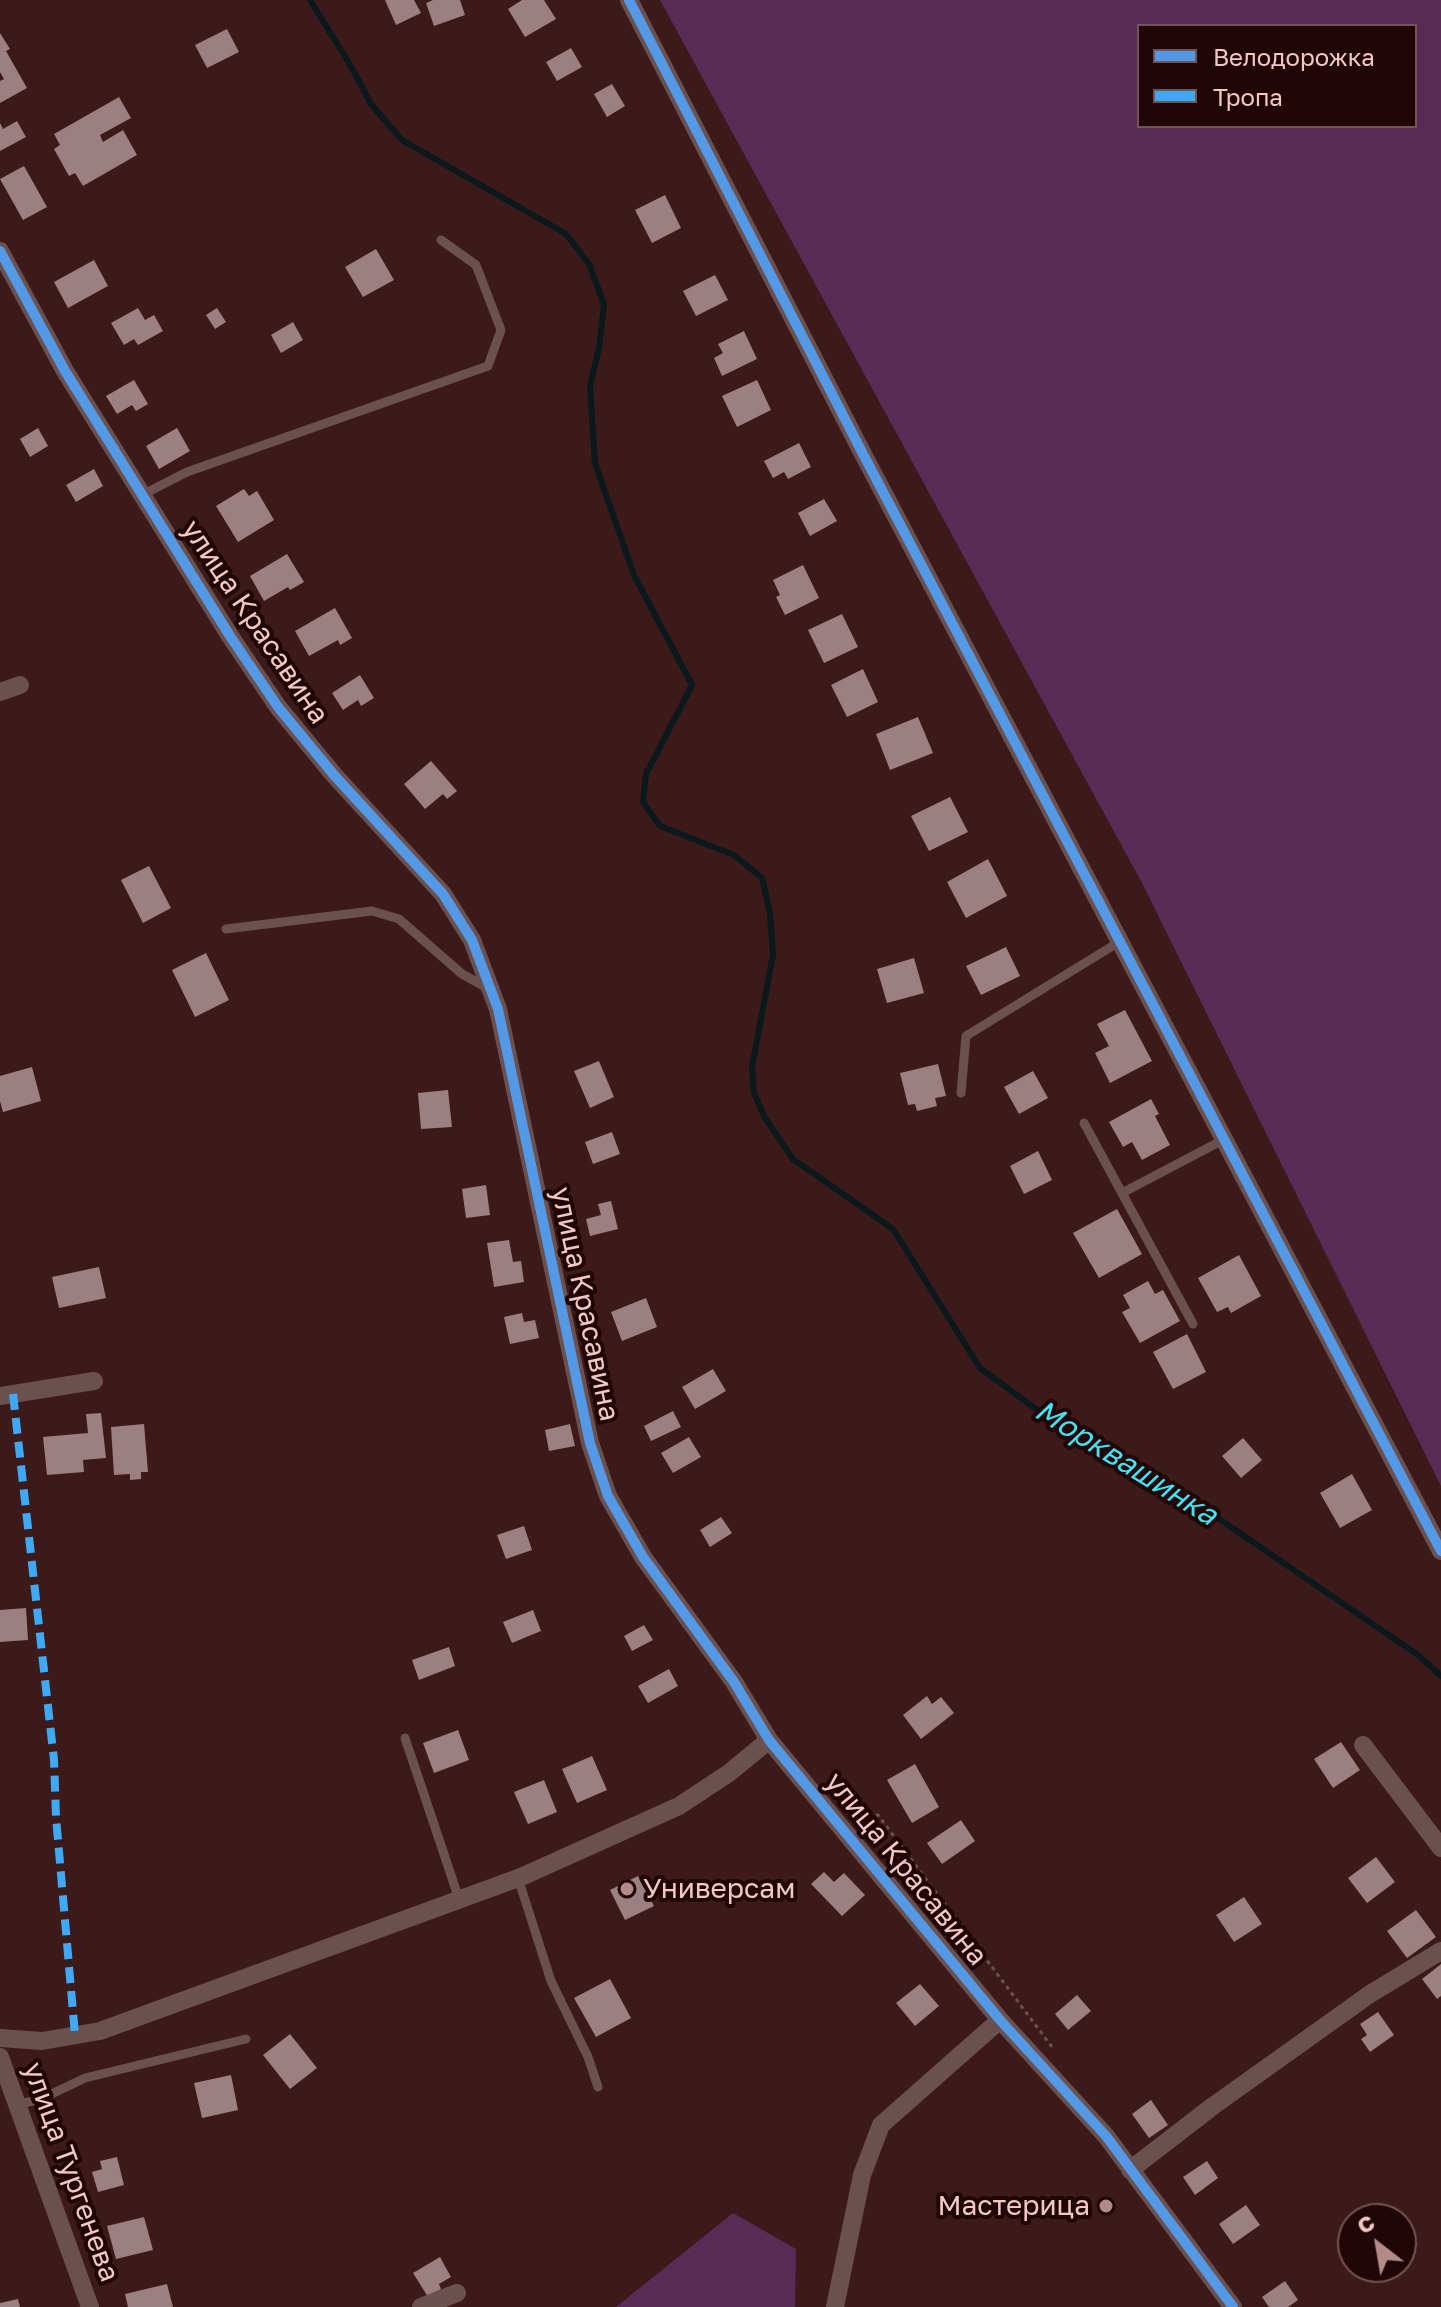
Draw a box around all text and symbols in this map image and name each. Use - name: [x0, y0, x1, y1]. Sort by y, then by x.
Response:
- legend: [1137, 24, 1417, 128]
- text: Велодорожка: [1213, 42, 1375, 71]
- text: Тропа: [1213, 82, 1283, 111]
- street label: улица Красавина: [174, 514, 336, 730]
- street label: улица Красавина: [544, 1184, 626, 1424]
- water label: Морквашинка: [1028, 1393, 1224, 1533]
- street label: улица Красавина: [818, 1766, 994, 1972]
- place label: Универсам: [643, 1872, 795, 1906]
- marker: Универсам: [618, 1880, 636, 1898]
- street label: улица Тургенева: [16, 2058, 126, 2286]
- place label: Мастерица: [937, 2189, 1090, 2223]
- marker: Мастерица: [1097, 2197, 1115, 2215]
- north arrow: [1337, 2203, 1417, 2283]
- text: С: [1352, 2208, 1379, 2239]

